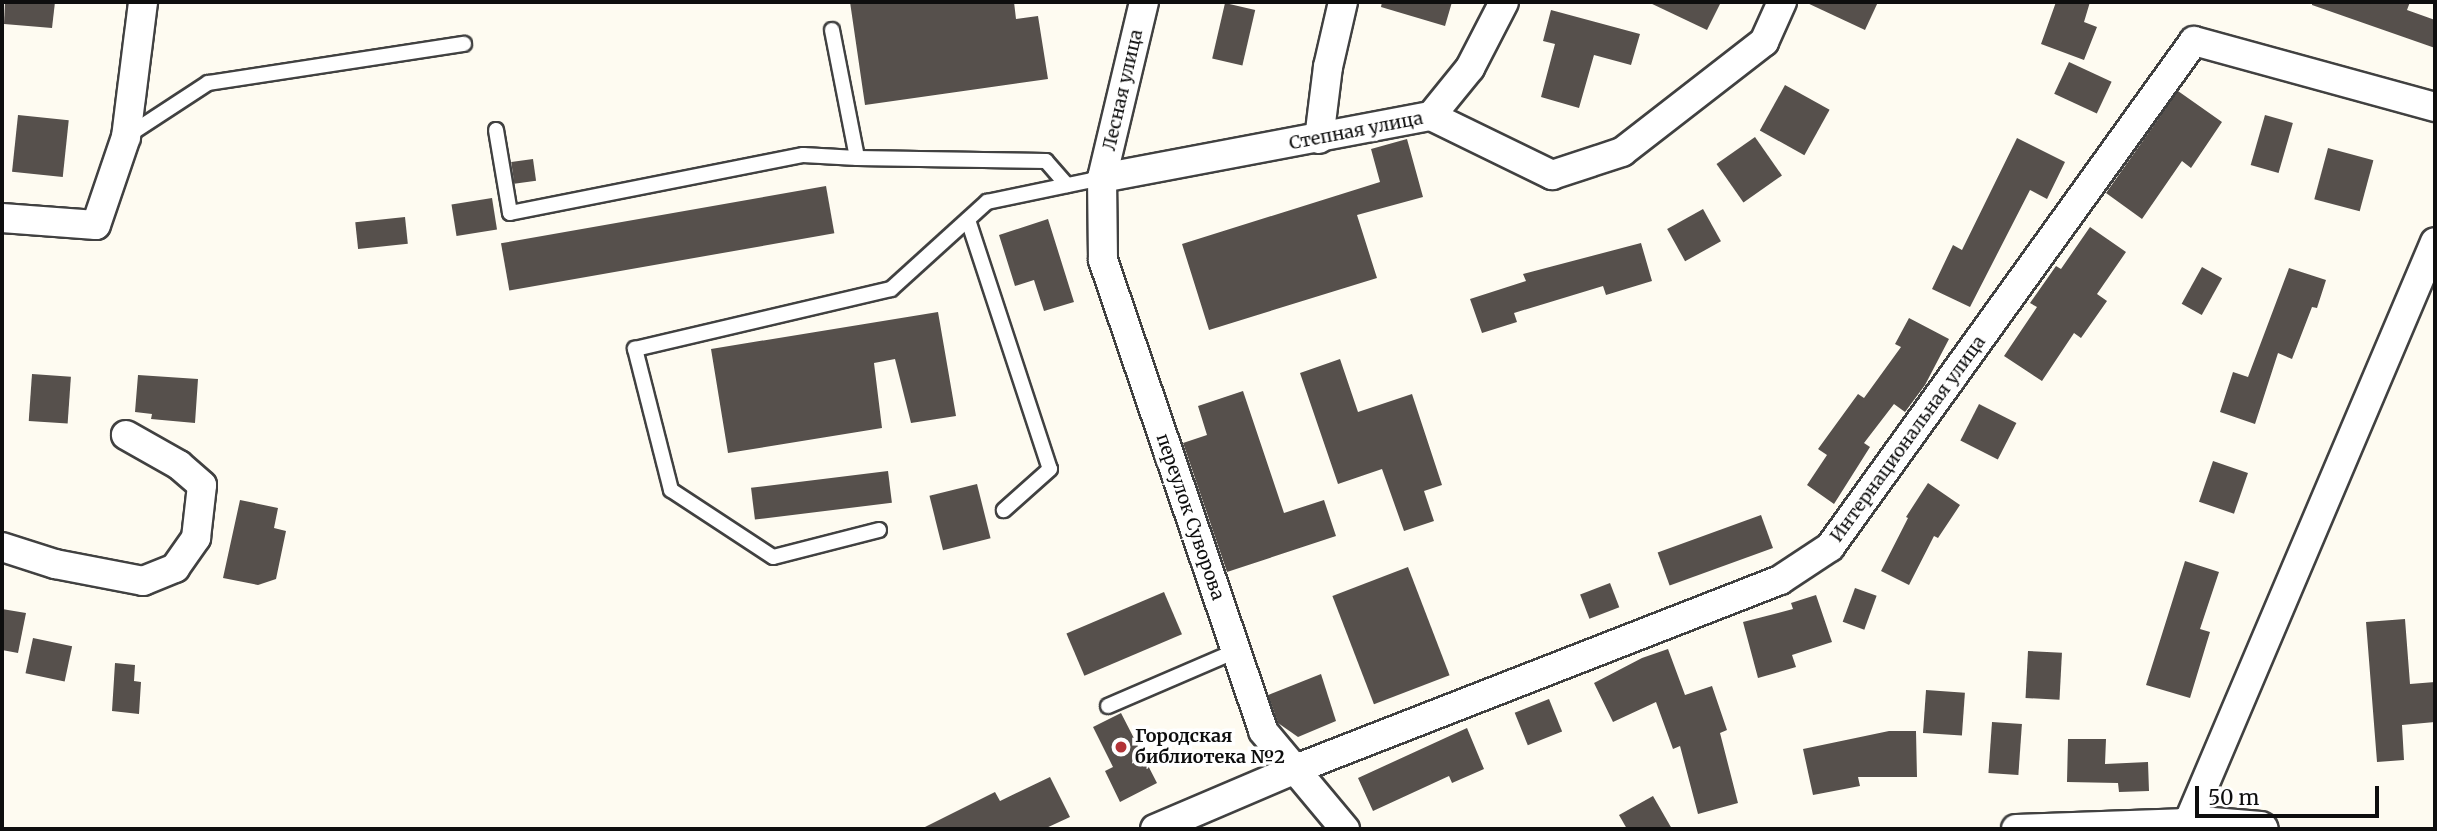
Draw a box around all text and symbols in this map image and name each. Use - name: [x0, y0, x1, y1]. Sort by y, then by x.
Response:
- street label: Лесная улица: [1099, 27, 1147, 153]
- street label: Степная улица: [1287, 107, 1425, 155]
- street label: Интернациональная улица: [1826, 332, 1990, 546]
- street label: переулок Суворова: [1151, 431, 1229, 603]
- place label: Городская библиотека №2: [1135, 726, 1285, 768]
- marker: Городская библиотека №2: [1113, 739, 1129, 755]
- scale bar: [2199, 772, 2383, 816]
- text: 50 m: [2208, 784, 2259, 811]

